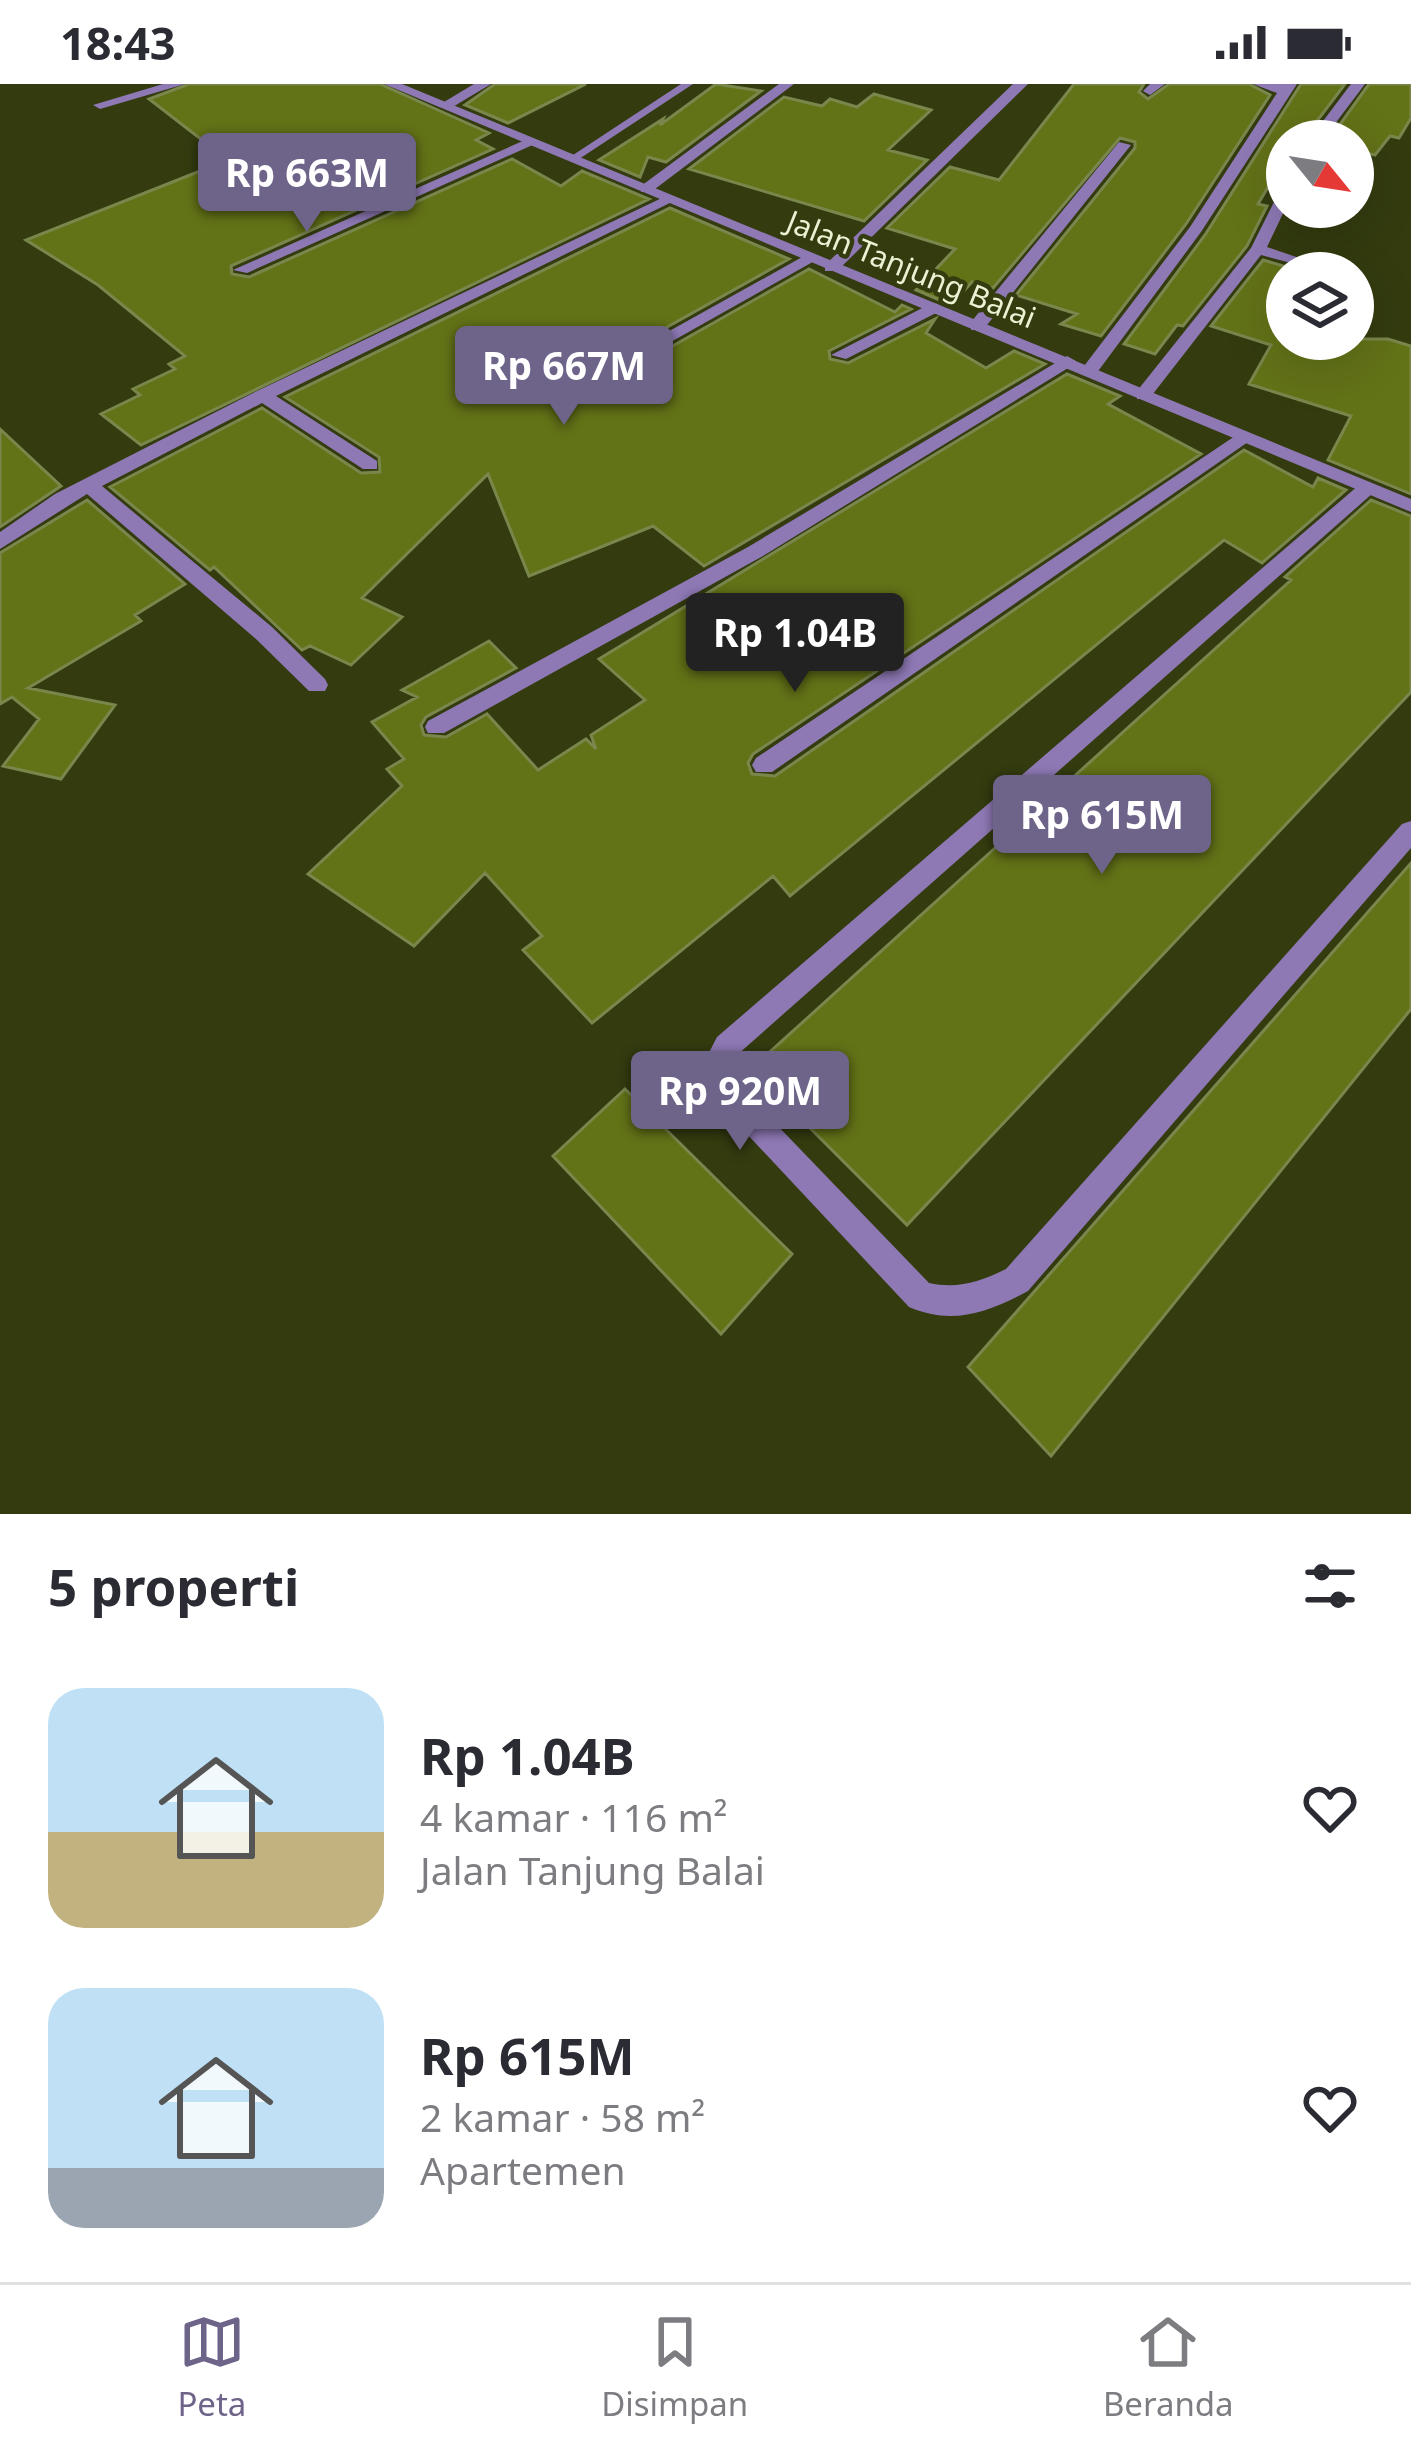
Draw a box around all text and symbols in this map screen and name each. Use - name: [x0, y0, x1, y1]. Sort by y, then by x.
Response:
- text: 18:43: [60, 12, 176, 73]
- north arrow: [1266, 120, 1374, 228]
- map controls: [1266, 120, 1374, 360]
- pin: Rp 663M: [196, 133, 418, 235]
- text: Rp 663M: [225, 145, 389, 198]
- street label: Jalan Tanjung Balai: [778, 199, 1042, 337]
- button: layers: [1266, 252, 1374, 360]
- pin: Rp 667M: [453, 326, 675, 428]
- text: Rp 667M: [482, 338, 646, 391]
- pin: Rp 1.04B: [671, 593, 919, 695]
- text: Rp 1.04B: [713, 605, 877, 658]
- pin: Rp 615M: [991, 775, 1213, 877]
- text: Rp 615M: [1020, 787, 1184, 840]
- pin: Rp 920M: [629, 1051, 851, 1153]
- text: Rp 920M: [658, 1063, 822, 1116]
- text: 5 properti: [48, 1551, 299, 1621]
- icon: filters: [1297, 1553, 1363, 1619]
- text: Rp 1.04B: [420, 1720, 635, 1790]
- icon: home: [144, 1736, 288, 1880]
- icon: heart: [1297, 1775, 1363, 1841]
- text: 4 kamar · 116 m²: [420, 1790, 728, 1843]
- text: Jalan Tanjung Balai: [420, 1843, 765, 1896]
- text: Rp 615M: [420, 2020, 635, 2090]
- icon: home: [144, 2036, 288, 2180]
- icon: heart: [1297, 2075, 1363, 2141]
- text: 2 kamar · 58 m²: [420, 2090, 705, 2143]
- text: Apartemen: [420, 2143, 626, 2196]
- tab: Peta: [177, 2309, 246, 2426]
- tab: Disimpan: [601, 2309, 748, 2426]
- tab: Beranda: [1103, 2309, 1234, 2426]

